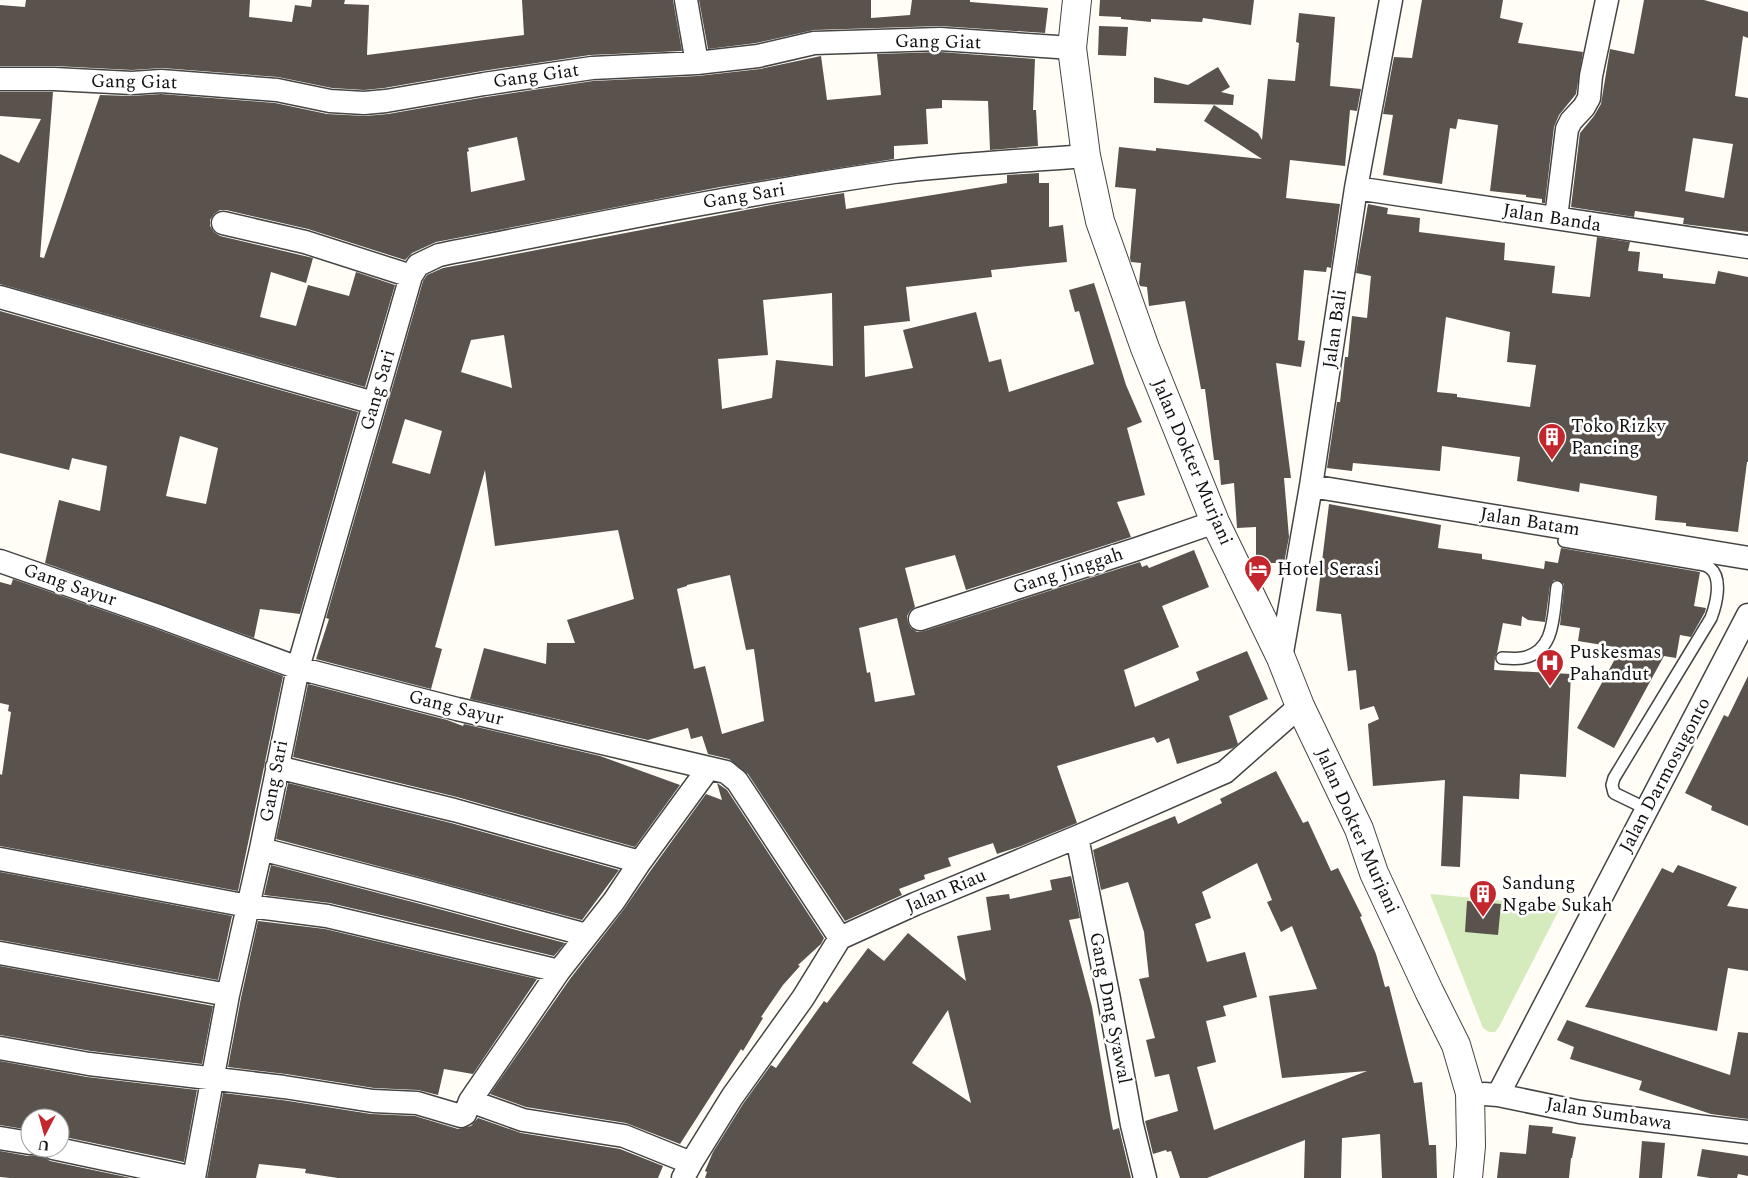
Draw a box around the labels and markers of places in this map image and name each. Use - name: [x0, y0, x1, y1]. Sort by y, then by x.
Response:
- place label: Toko Rizky Pancing: [1571, 412, 1666, 463]
- building icon: Toko Rizky Pancing: [1537, 422, 1567, 461]
- hotel icon: Hotel Serasi: [1243, 554, 1273, 593]
- place label: Hotel Serasi: [1277, 555, 1380, 584]
- place label: Puskesmas Pahandut: [1569, 638, 1661, 689]
- hospital icon: Puskesmas Pahandut: [1535, 648, 1565, 687]
- place label: Sandung Ngabe Sukah: [1502, 869, 1613, 920]
- building icon: Sandung Ngabe Sukah: [1468, 879, 1498, 918]

